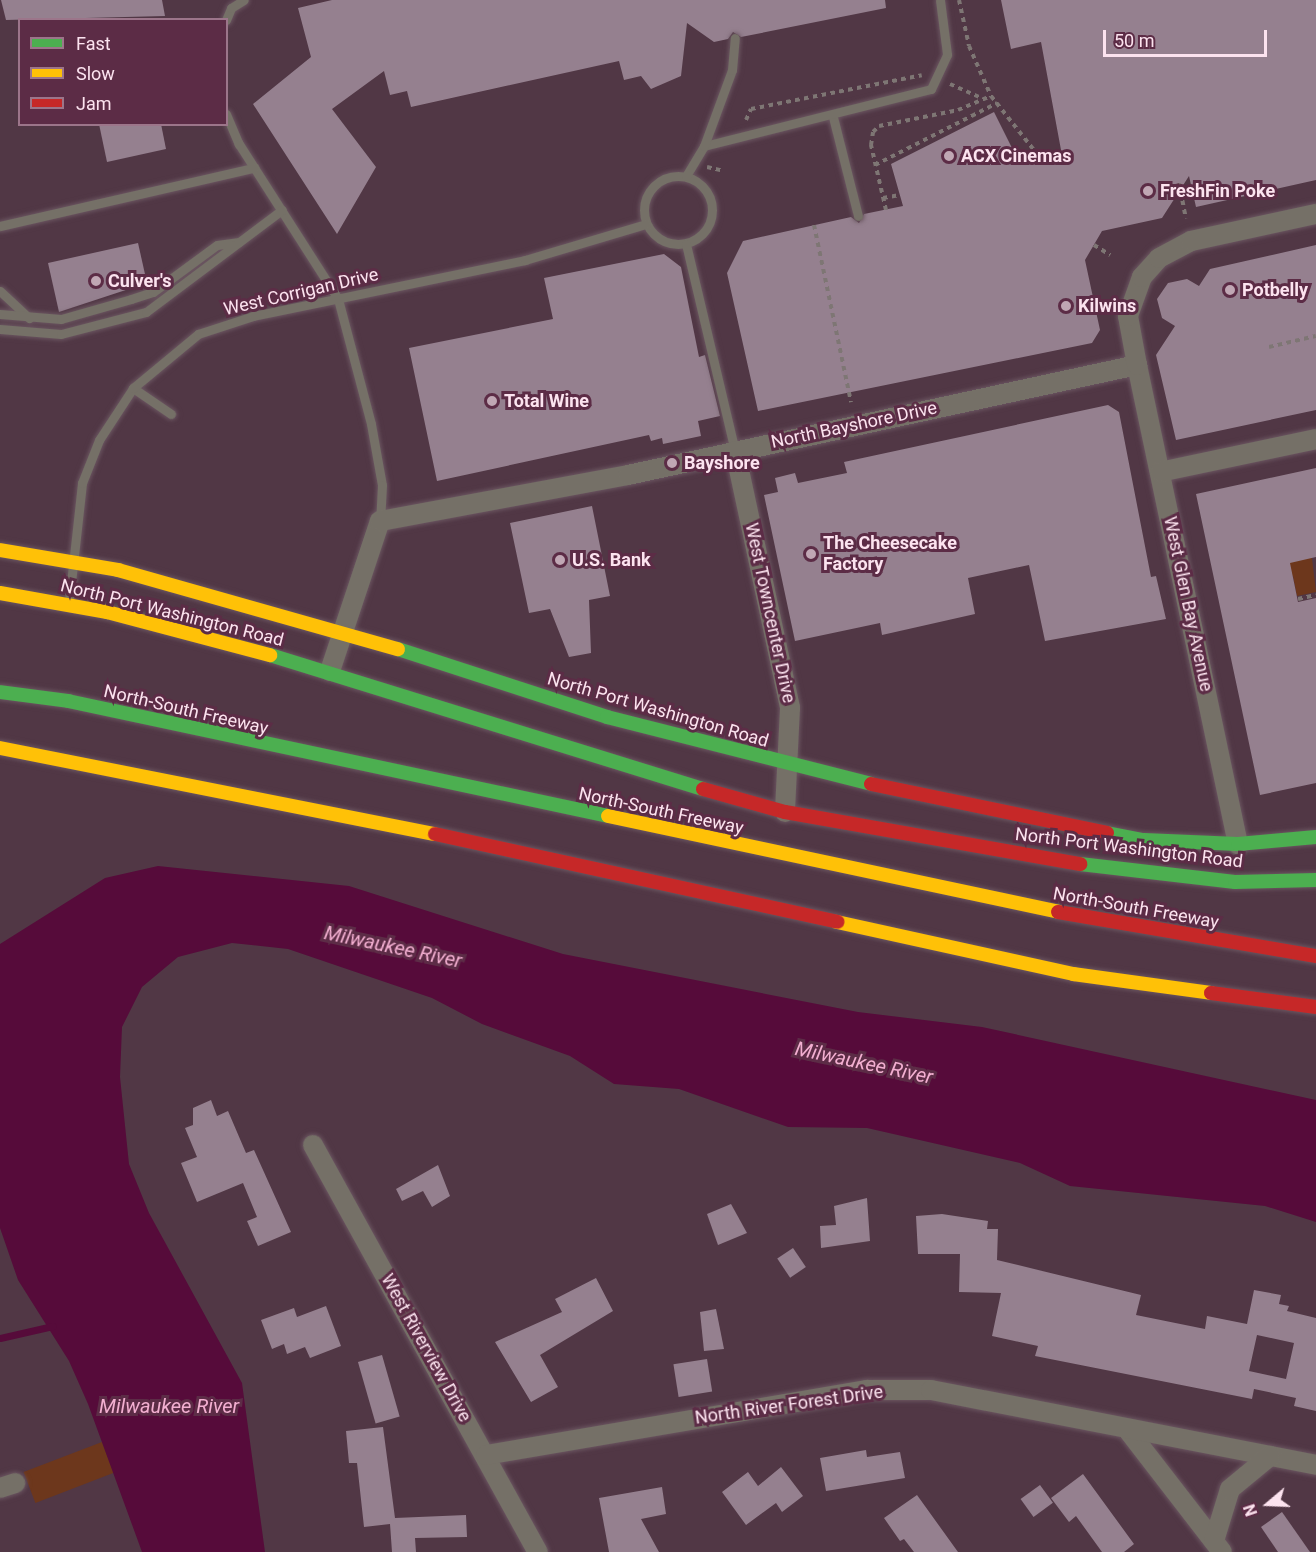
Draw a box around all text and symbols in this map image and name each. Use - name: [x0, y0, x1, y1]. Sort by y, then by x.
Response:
- legend: [18, 18, 228, 126]
- scale bar: [1106, 18, 1270, 56]
- text: 50 m: [1114, 30, 1154, 51]
- text: Fast: [76, 33, 111, 54]
- text: Slow: [76, 63, 115, 84]
- text: Jam: [76, 93, 112, 114]
- place label: ACX Cinemas: [961, 145, 1071, 167]
- marker: ACX Cinemas: [942, 149, 956, 163]
- place label: FreshFin Poke: [1160, 180, 1275, 202]
- marker: FreshFin Poke: [1141, 184, 1155, 198]
- street label: West Corrigan Drive: [222, 264, 380, 320]
- place label: Culver's: [108, 270, 171, 292]
- marker: Culver's: [89, 274, 103, 288]
- place label: Potbelly: [1242, 279, 1308, 301]
- marker: Potbelly: [1223, 283, 1237, 297]
- place label: Kilwins: [1078, 295, 1136, 317]
- marker: Kilwins: [1059, 299, 1073, 313]
- place label: Total Wine: [504, 390, 589, 412]
- marker: Total Wine: [485, 394, 499, 408]
- street label: North Bayshore Drive: [769, 397, 939, 453]
- place label: Bayshore: [684, 452, 760, 474]
- marker: Bayshore: [665, 456, 679, 470]
- street label: West Glen Bay Avenue: [1159, 515, 1217, 693]
- street label: West Towncenter Drive: [740, 521, 800, 705]
- place label: The Cheesecake Factory: [823, 533, 957, 576]
- marker: The Cheesecake Factory: [804, 547, 818, 561]
- place label: U.S. Bank: [572, 549, 651, 571]
- marker: U.S. Bank: [553, 553, 567, 567]
- street label: North Port Washington Road: [58, 575, 286, 651]
- street label: North Port Washington Road: [545, 668, 771, 752]
- street label: North-South Freeway: [102, 681, 270, 739]
- street label: North-South Freeway: [577, 783, 745, 839]
- street label: North Port Washington Road: [1014, 823, 1244, 873]
- street label: North-South Freeway: [1051, 883, 1221, 933]
- water label: Milwaukee River: [322, 921, 464, 973]
- water label: Milwaukee River: [793, 1037, 935, 1089]
- street label: West Riverview Drive: [376, 1270, 476, 1426]
- street label: North River Forest Drive: [694, 1381, 884, 1429]
- water label: Milwaukee River: [99, 1394, 239, 1418]
- north arrow: [1238, 1474, 1298, 1534]
- text: N: [1240, 1502, 1261, 1518]

